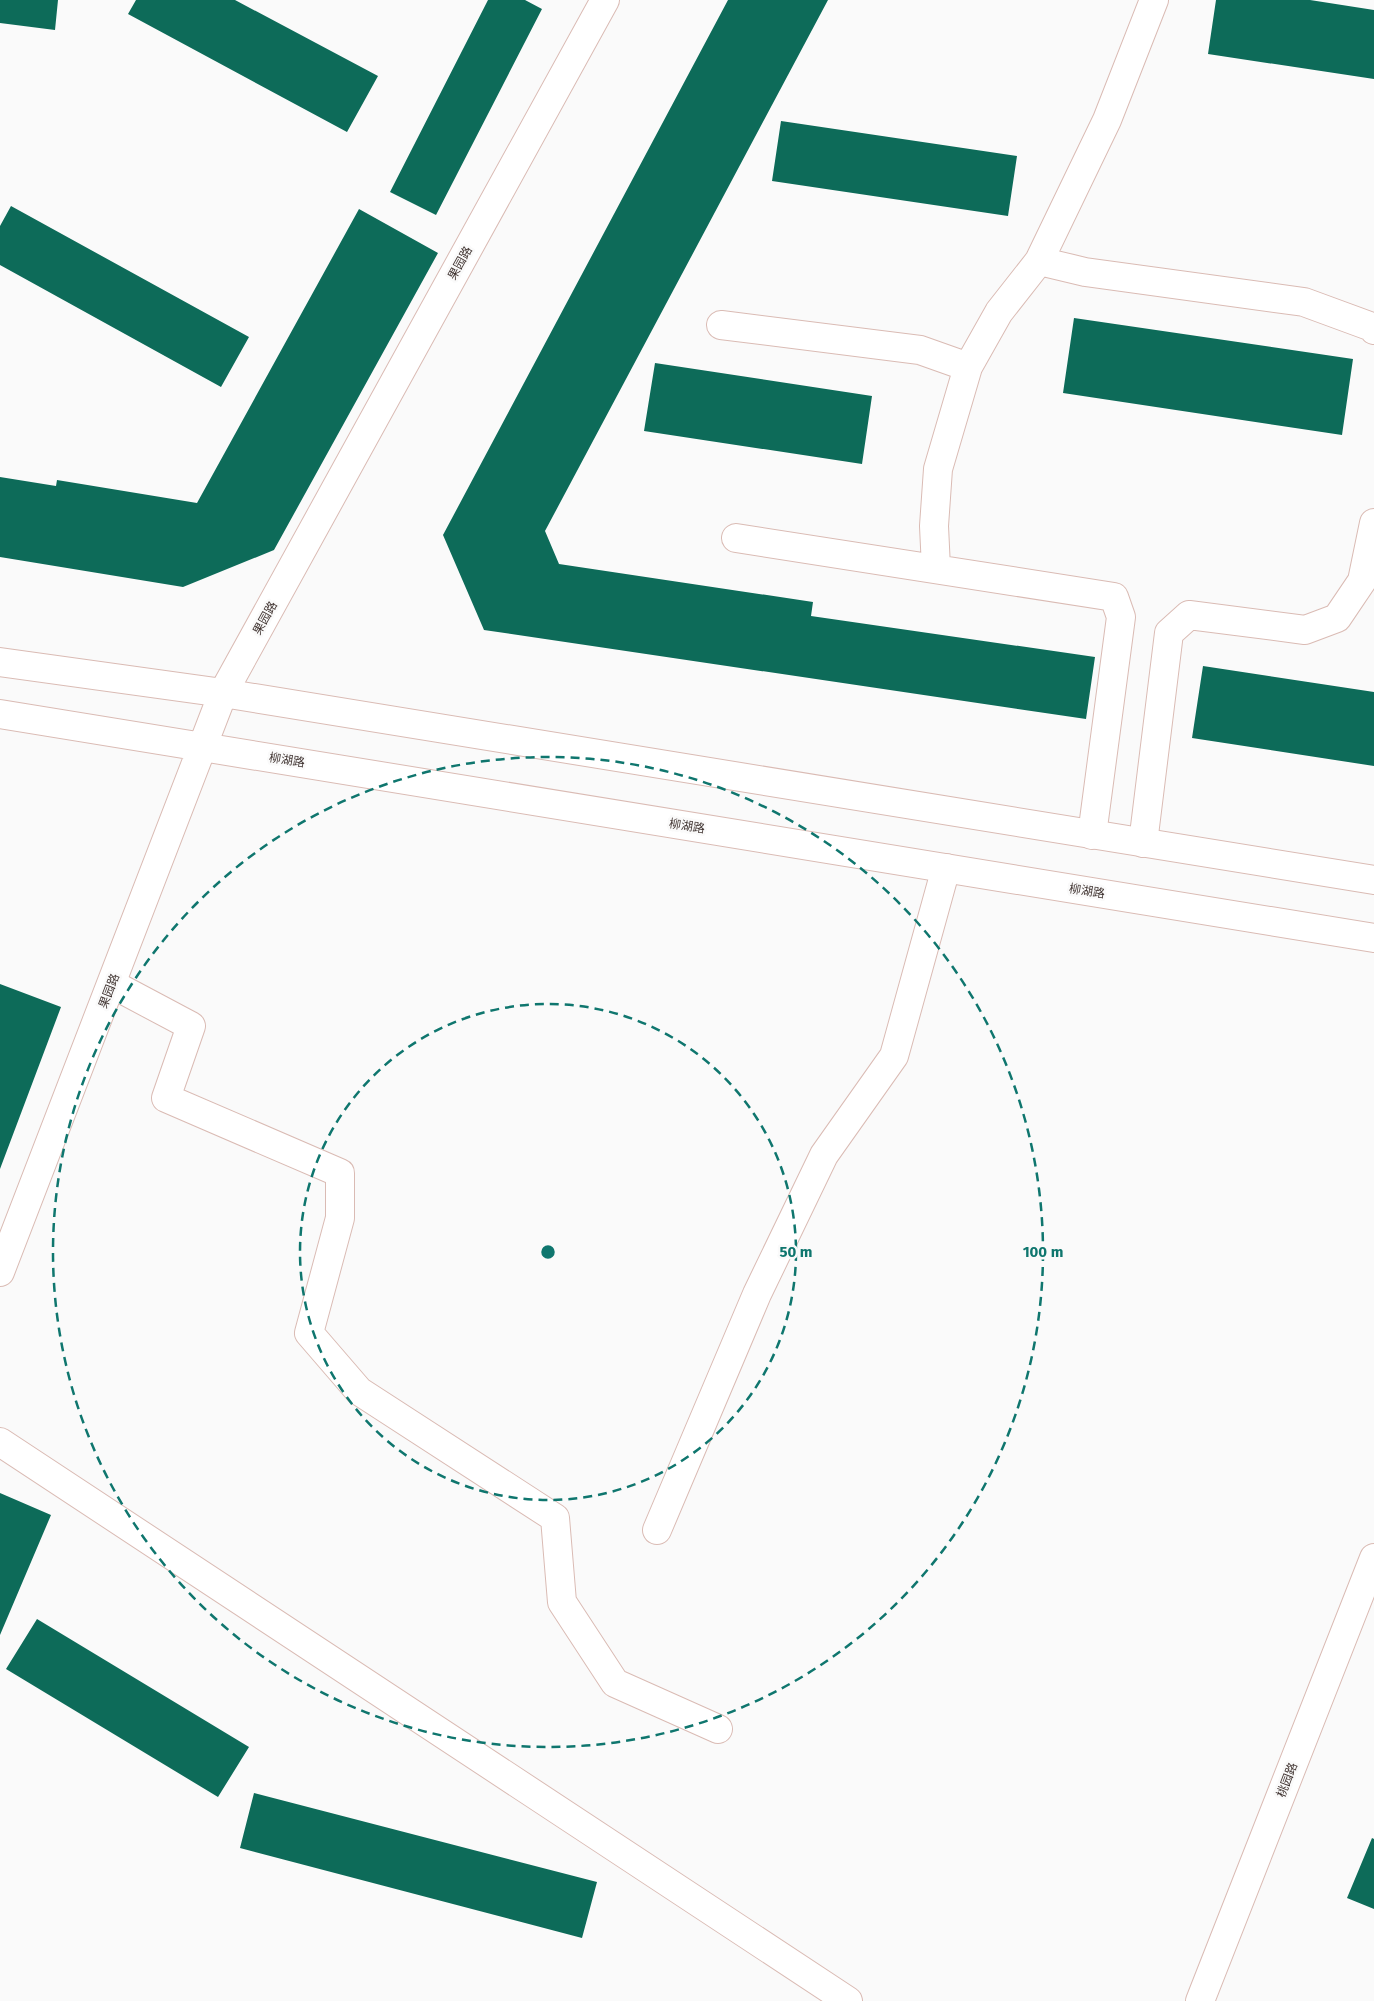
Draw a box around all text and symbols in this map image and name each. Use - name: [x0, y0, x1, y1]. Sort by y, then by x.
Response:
- street label: 果园路: [445, 244, 475, 282]
- street label: 果园路: [250, 599, 280, 637]
- street label: 柳湖路: [268, 750, 306, 770]
- street label: 柳湖路: [668, 816, 706, 836]
- street label: 柳湖路: [1068, 881, 1106, 901]
- street label: 果园路: [96, 972, 122, 1010]
- centre of rings: [539, 1243, 557, 1261]
- text: 50 m: [779, 1243, 813, 1261]
- text: 100 m: [1023, 1243, 1063, 1261]
- street label: 桃园路: [1274, 1761, 1300, 1799]

